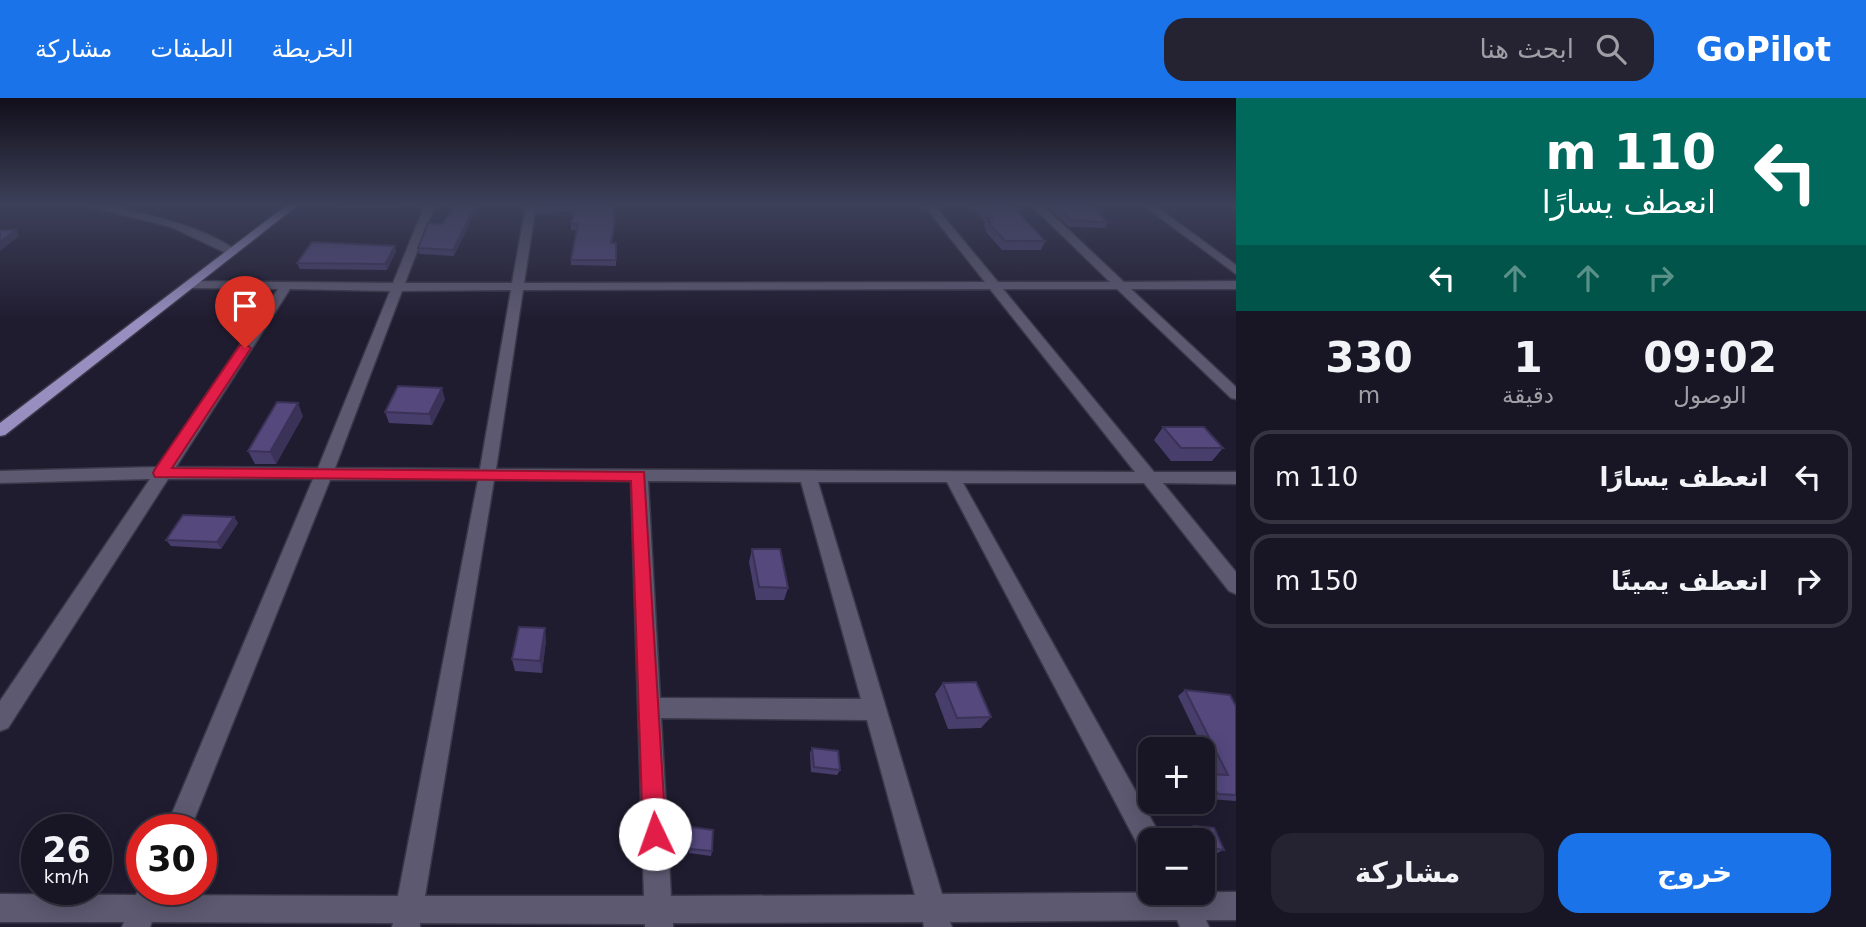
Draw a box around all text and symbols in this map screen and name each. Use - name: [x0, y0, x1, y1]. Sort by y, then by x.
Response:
- search box: [1164, 18, 1654, 81]
- icon: search: [1592, 30, 1630, 68]
- text: GoPilot: [1696, 30, 1831, 69]
- text: ابحث هنا: [1479, 34, 1574, 64]
- text: مشاركة: [35, 35, 112, 63]
- text: الطبقات: [150, 35, 233, 63]
- text: الخريطة: [271, 35, 353, 63]
- text: 110 m: [1546, 124, 1716, 181]
- icon: left: [1740, 126, 1831, 217]
- text: انعطف يسارًا: [1542, 183, 1716, 221]
- icon: left: [1423, 259, 1461, 297]
- icon: ahead: [1496, 259, 1534, 297]
- icon: ahead: [1569, 259, 1607, 297]
- icon: right: [1642, 259, 1680, 297]
- pin: [215, 276, 275, 348]
- icon: arrive: [226, 287, 264, 325]
- text: 330: [1325, 333, 1413, 382]
- text: 1: [1513, 333, 1543, 382]
- text: 09:02: [1643, 333, 1777, 382]
- text: m: [1358, 382, 1380, 408]
- text: دقيقة: [1502, 382, 1554, 408]
- text: الوصول: [1673, 382, 1747, 408]
- icon: left: [1789, 458, 1827, 496]
- text: 110 m: [1275, 462, 1358, 492]
- text: انعطف يسارًا: [1599, 462, 1768, 492]
- icon: right: [1789, 562, 1827, 600]
- text: 150 m: [1275, 566, 1358, 596]
- text: انعطف يمينًا: [1611, 566, 1768, 596]
- map controls: [1138, 737, 1215, 905]
- button: +: [1138, 737, 1215, 814]
- position arrow: [618, 797, 692, 871]
- speed limit sign: 30: [126, 814, 217, 905]
- button: −: [1138, 828, 1215, 905]
- text: 26: [42, 830, 91, 870]
- button: مشاركة: [1271, 833, 1544, 913]
- button: خروج: [1558, 833, 1831, 913]
- text: km/h: [44, 866, 89, 887]

